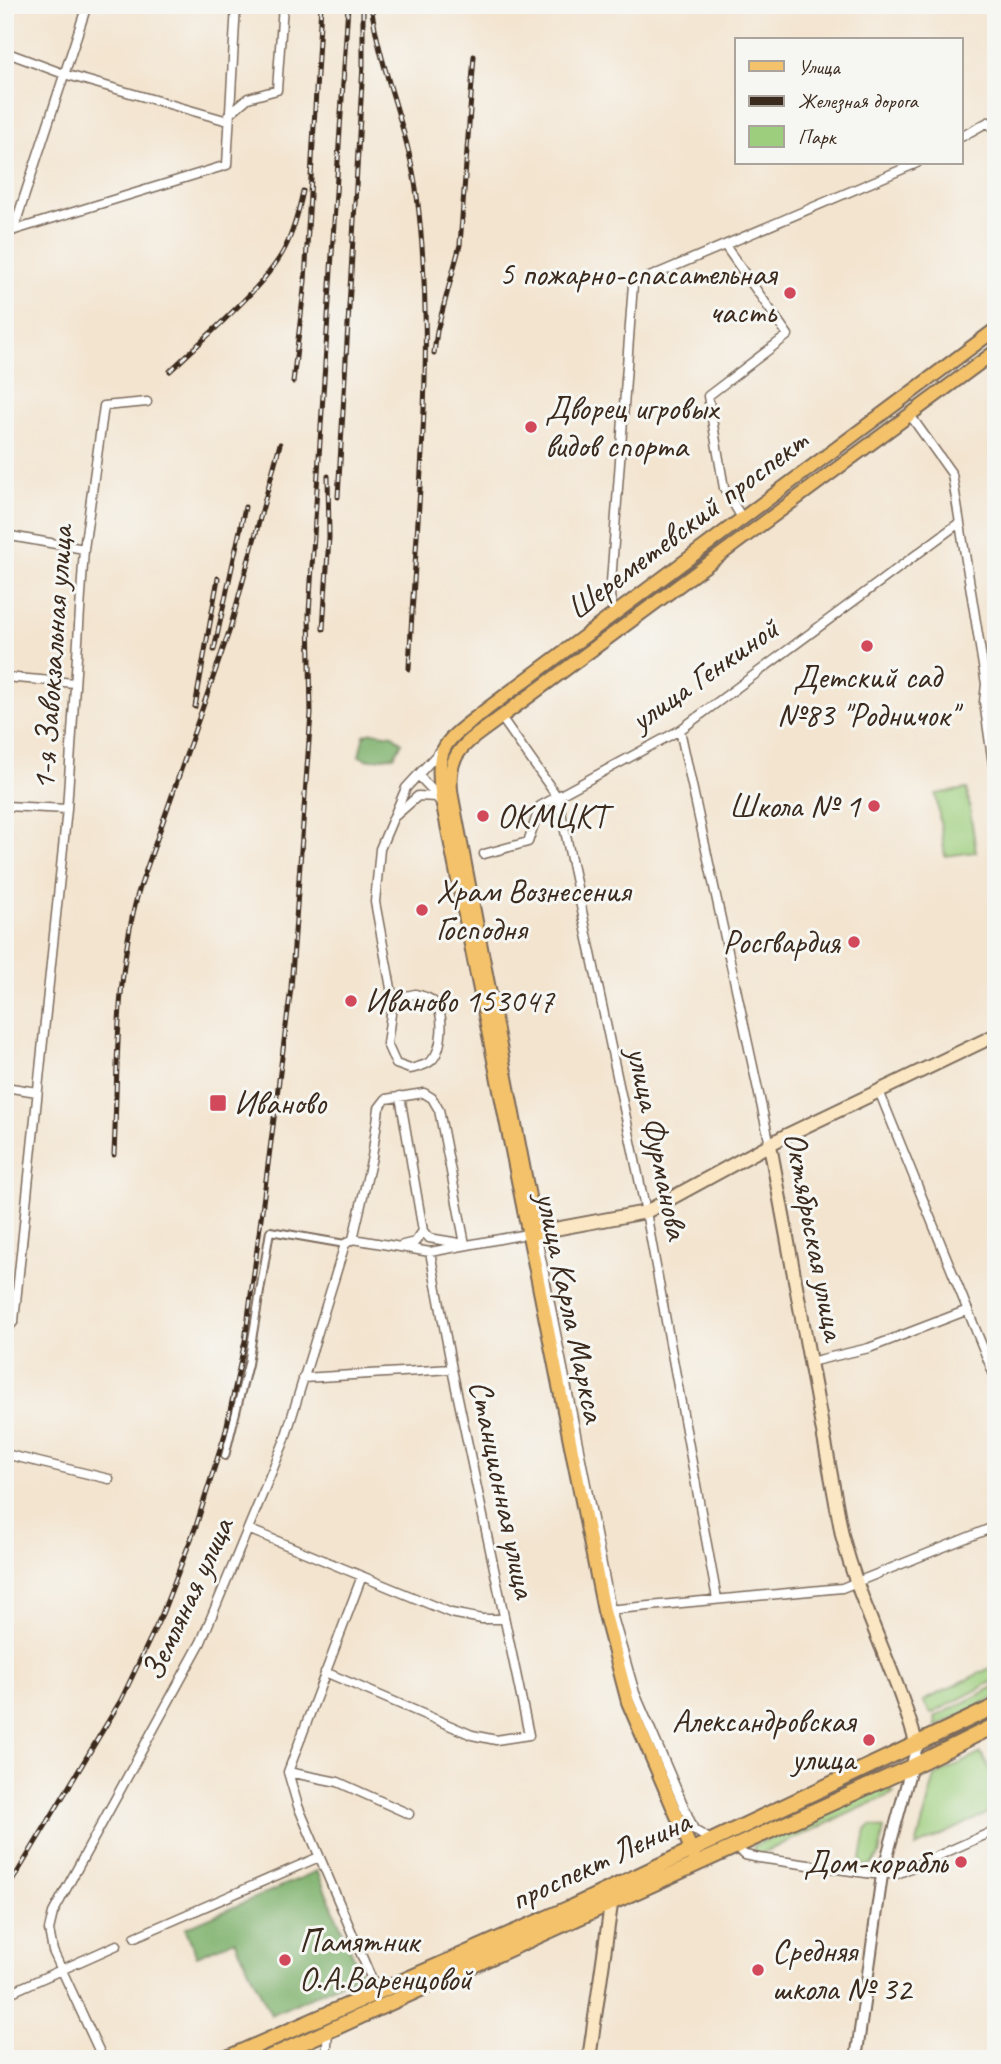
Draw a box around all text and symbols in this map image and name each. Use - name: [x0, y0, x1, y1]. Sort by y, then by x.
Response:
- legend: [735, 38, 962, 164]
- text: Улица: [798, 54, 841, 80]
- text: Железная дорога: [798, 88, 919, 114]
- text: Парк: [798, 124, 838, 150]
- place label: 5 пожарно-спасательная часть: [499, 253, 779, 333]
- marker: 5 пожарно-спасательная часть: [782, 285, 798, 301]
- place label: Дворец игровых видов спорта: [545, 387, 720, 467]
- street label: Шереметевский проспект: [558, 418, 818, 629]
- marker: Дворец игровых видов спорта: [523, 419, 539, 435]
- street label: 1-я Завокзальная улица: [22, 522, 82, 792]
- street label: улица Генкиной: [620, 606, 788, 742]
- marker: Детский сад №83 "Родничок": [859, 638, 875, 654]
- place label: Детский сад №83 "Родничок": [777, 656, 963, 736]
- place label: Школа № 1: [729, 785, 862, 827]
- place label: ОКМЦКТ: [497, 795, 614, 837]
- marker: Школа № 1: [866, 798, 882, 814]
- marker: ОКМЦКТ: [475, 808, 491, 824]
- place label: Храм Вознесения Господня: [436, 870, 633, 950]
- marker: Храм Вознесения Господня: [414, 902, 430, 918]
- place label: Росгвардия: [723, 921, 841, 963]
- marker: Росгвардия: [846, 934, 862, 950]
- place label: Иваново 153047: [365, 980, 556, 1022]
- marker: Иваново 153047: [343, 993, 359, 1009]
- street label: улица Фурманова: [617, 1041, 699, 1245]
- place label: Иваново: [234, 1082, 327, 1124]
- marker: Иваново: [208, 1093, 228, 1113]
- street label: Октябрьская улица: [774, 1129, 856, 1346]
- street label: улица Карла Маркса: [526, 1186, 616, 1428]
- street label: Станционная улица: [459, 1376, 547, 1603]
- street label: Земляная улица: [131, 1509, 244, 1687]
- place label: Александровская улица: [672, 1700, 858, 1780]
- marker: Александровская улица: [861, 1732, 877, 1748]
- street label: проспект Ленина: [503, 1799, 698, 1920]
- place label: Дом-корабль: [804, 1841, 949, 1883]
- marker: Дом-корабль: [953, 1854, 969, 1870]
- place label: Памятник О.А.Варенцовой: [299, 1920, 474, 2000]
- place label: Средняя школа № 32: [772, 1930, 914, 2010]
- marker: Памятник О.А.Варенцовой: [277, 1952, 293, 1968]
- marker: Средняя школа № 32: [750, 1962, 766, 1978]

